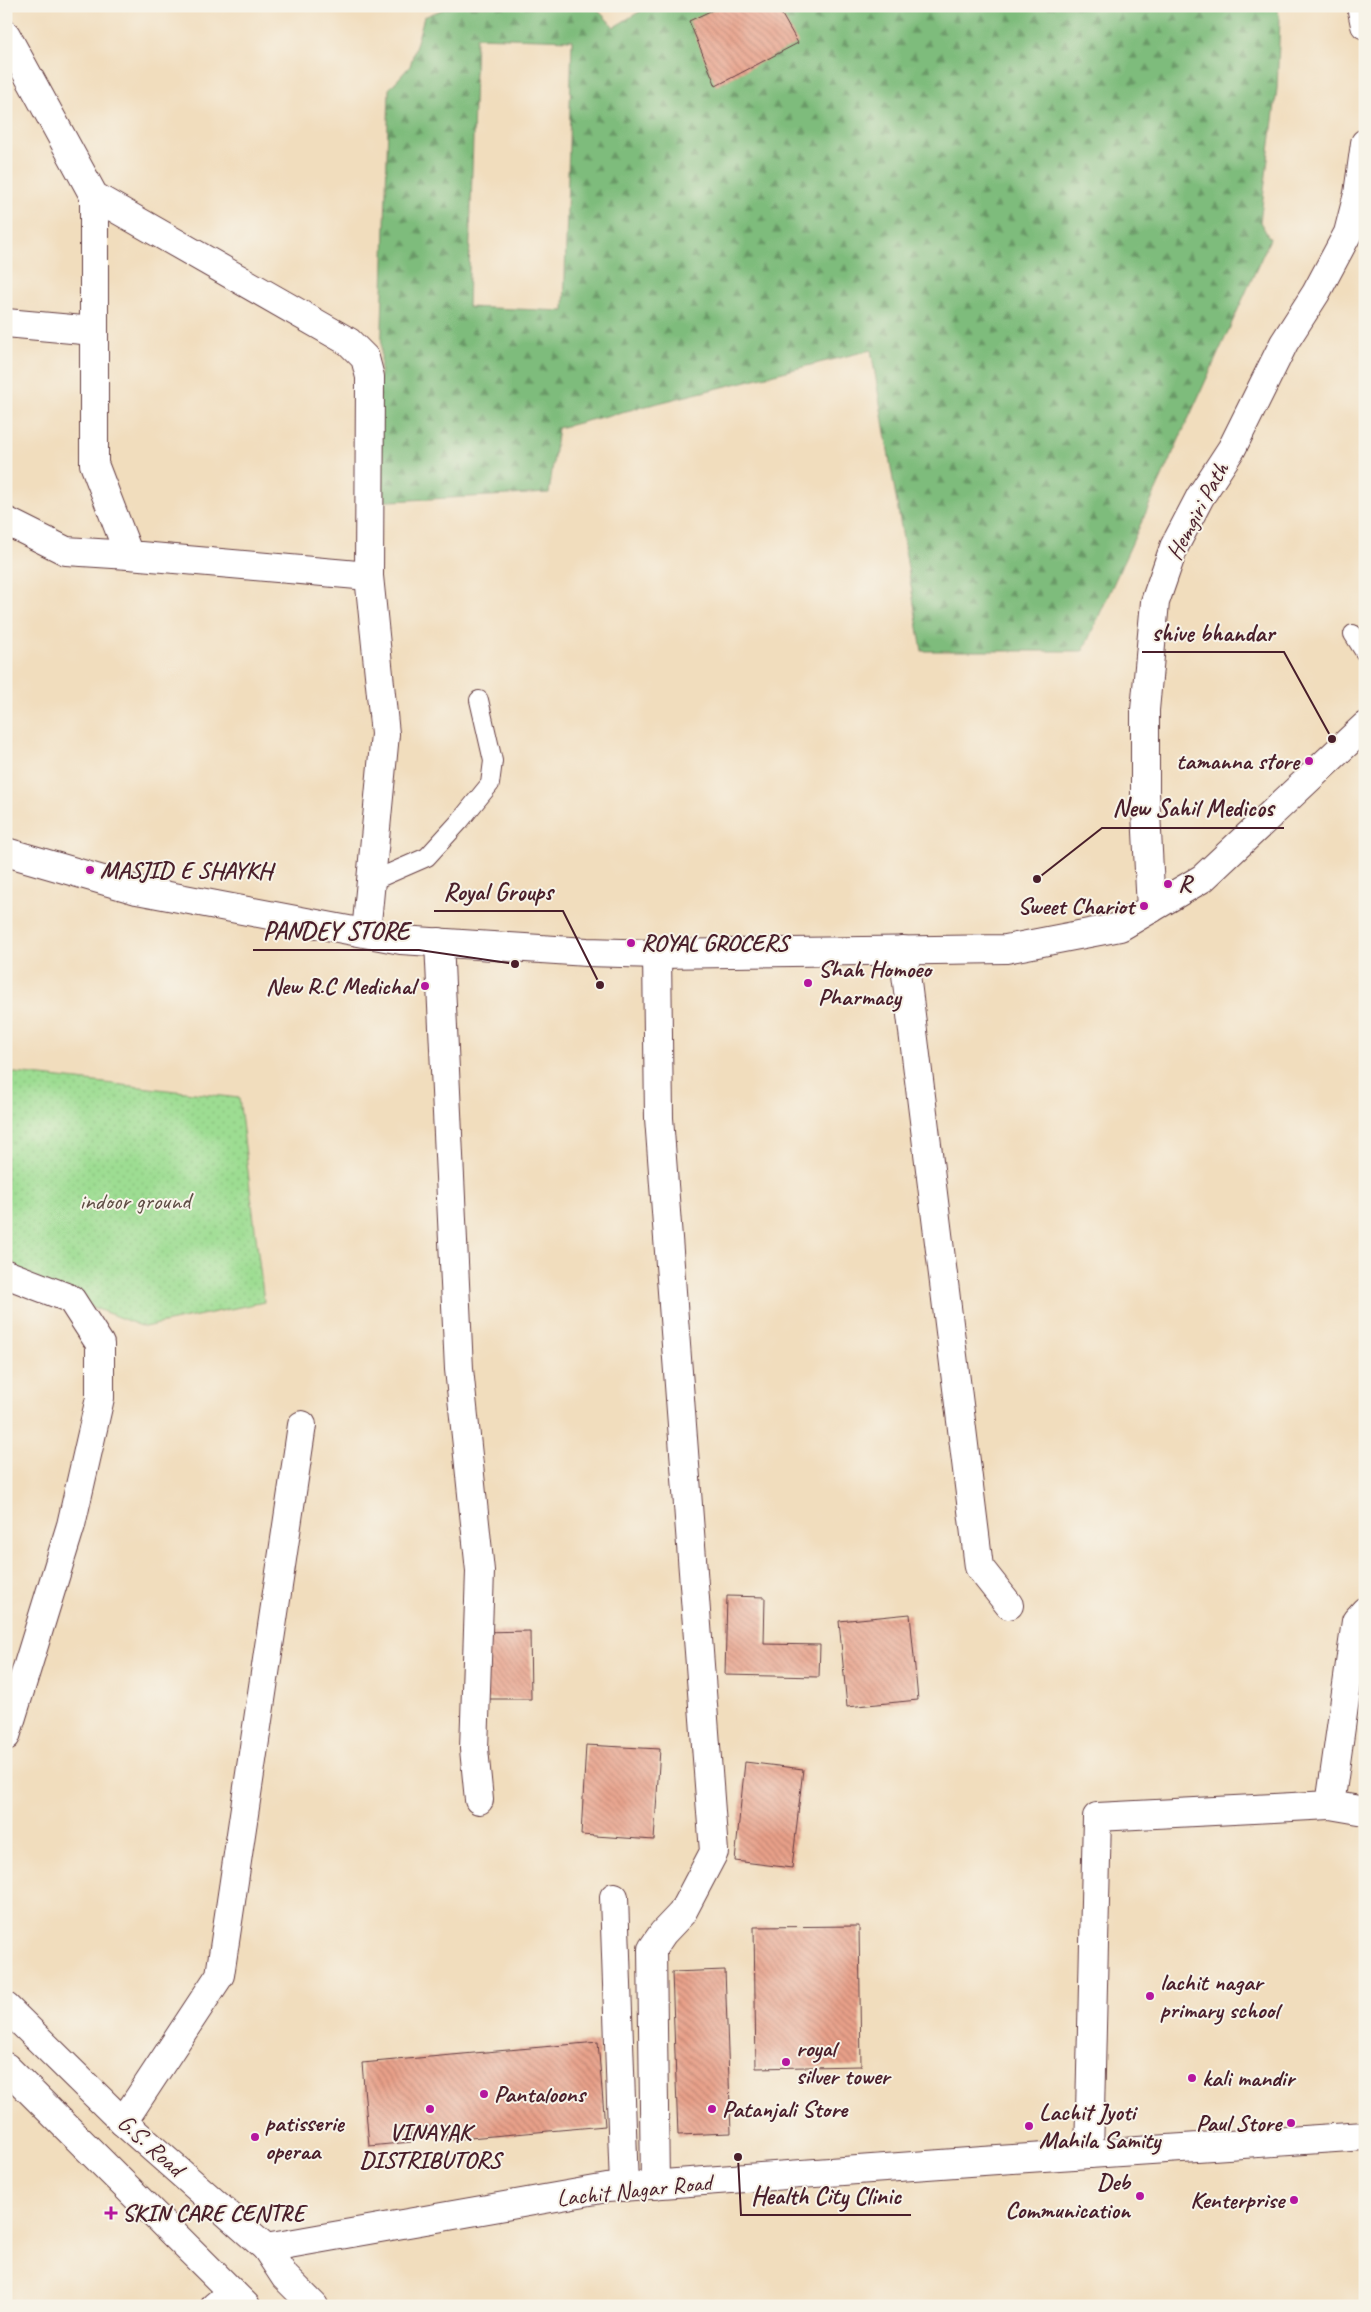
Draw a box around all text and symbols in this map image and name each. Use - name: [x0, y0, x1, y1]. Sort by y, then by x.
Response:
- street label: Hemgiri Path: [1159, 456, 1236, 565]
- callout: shive bhandar: [1142, 612, 1284, 652]
- text: shive bhandar: [1152, 617, 1277, 649]
- place label: tamanna store: [1176, 746, 1301, 776]
- marker: tamanna store: [1303, 755, 1315, 767]
- callout: New Sahil Medicos: [1102, 788, 1284, 828]
- text: New Sahil Medicos: [1113, 792, 1276, 824]
- place label: MASJID E SHAYKH: [100, 855, 276, 885]
- marker: MASJID E SHAYKH: [84, 864, 96, 876]
- place label: R: [1178, 869, 1195, 899]
- callout: Royal Groups: [434, 871, 563, 911]
- text: Royal Groups: [443, 876, 555, 908]
- marker: R: [1162, 878, 1174, 890]
- place label: Sweet Chariot: [1018, 891, 1137, 921]
- marker: Sweet Chariot: [1138, 900, 1150, 912]
- callout: PANDEY STORE: [253, 910, 419, 950]
- text: PANDEY STORE: [263, 915, 413, 947]
- place label: ROYAL GROCERS: [641, 928, 792, 958]
- marker: ROYAL GROCERS: [625, 937, 637, 949]
- place label: Shah Homoeo Pharmacy: [818, 954, 933, 1012]
- place label: New R.C Medichal: [266, 971, 420, 1001]
- marker: Shah Homoeo Pharmacy: [802, 977, 814, 989]
- marker: New R.C Medichal: [419, 980, 431, 992]
- park label: indoor ground: [80, 1186, 194, 1216]
- place label: lachit nagar primary school: [1160, 1967, 1283, 2025]
- marker: lachit nagar primary school: [1144, 1990, 1156, 2002]
- place label: royal silver tower: [796, 2033, 892, 2091]
- marker: royal silver tower: [780, 2056, 792, 2068]
- place label: kali mandir: [1202, 2063, 1297, 2093]
- marker: kali mandir: [1186, 2072, 1198, 2084]
- place label: Pantaloons: [494, 2079, 587, 2109]
- marker: Pantaloons: [478, 2088, 490, 2100]
- place label: Patanjali Store: [722, 2094, 849, 2124]
- place label: Lachit Jyoti Mahila Samity: [1039, 2097, 1162, 2155]
- marker: VINAYAK DISTRIBUTORS: [424, 2103, 436, 2115]
- marker: Patanjali Store: [706, 2103, 718, 2115]
- street label: G.S. Road: [112, 2107, 193, 2185]
- place label: patisserie operaa: [265, 2108, 346, 2166]
- place label: Paul Store: [1196, 2108, 1283, 2138]
- place label: VINAYAK DISTRIBUTORS: [359, 2117, 505, 2175]
- marker: Paul Store: [1285, 2117, 1297, 2129]
- marker: Lachit Jyoti Mahila Samity: [1023, 2120, 1035, 2132]
- marker: patisserie operaa: [249, 2131, 261, 2143]
- street label: Lachit Nagar Road: [555, 2167, 717, 2213]
- place label: Deb Communication: [1005, 2167, 1132, 2225]
- callout: Health City Clinic: [741, 2175, 911, 2215]
- text: Health City Clinic: [751, 2180, 902, 2212]
- place label: Kenterprise: [1190, 2185, 1286, 2215]
- marker: Deb Communication: [1134, 2190, 1146, 2202]
- marker: Kenterprise: [1288, 2194, 1300, 2206]
- place label: SKIN CARE CENTRE: [122, 2198, 308, 2228]
- marker: SKIN CARE CENTRE: [104, 2206, 118, 2220]

